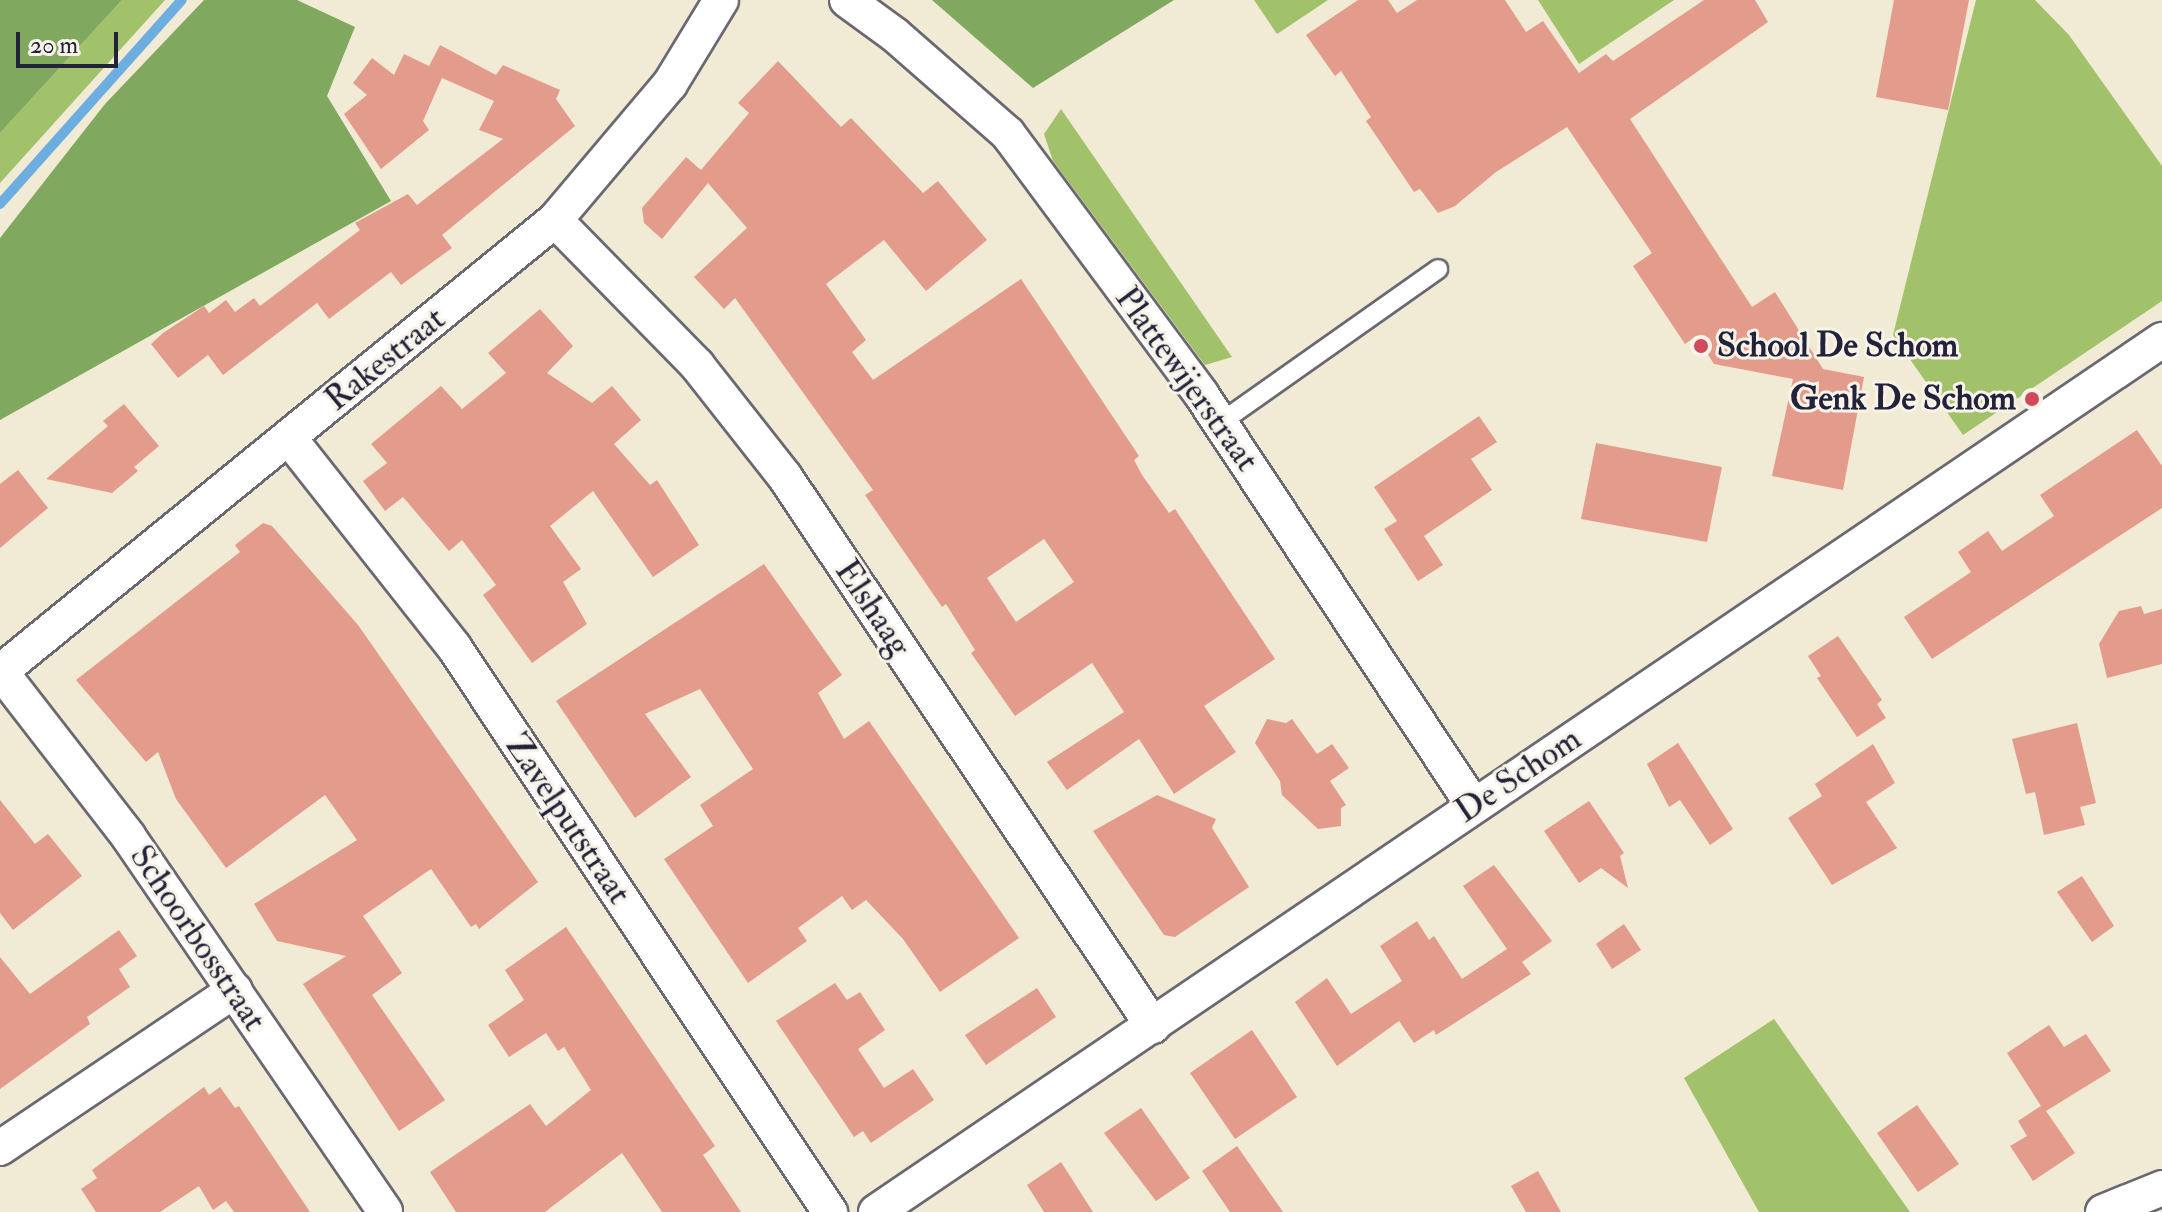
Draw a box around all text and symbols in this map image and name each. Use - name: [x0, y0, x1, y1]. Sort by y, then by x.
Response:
- scale bar: [20, 16, 122, 66]
- text: 20 m: [30, 30, 78, 61]
- street label: Plattewijerstraat: [1106, 279, 1268, 479]
- street label: Rakestraat: [317, 298, 453, 420]
- place label: School De Schom: [1717, 326, 1958, 366]
- marker: School De Schom: [1692, 337, 1710, 355]
- place label: Genk De Schom: [1790, 379, 2016, 419]
- marker: Genk De Schom: [2023, 390, 2041, 408]
- street label: Elshaag: [826, 552, 920, 664]
- street label: De Schom: [1448, 718, 1588, 832]
- street label: Zavelputstraat: [496, 726, 640, 912]
- street label: Schoorbosstraat: [121, 838, 275, 1038]

